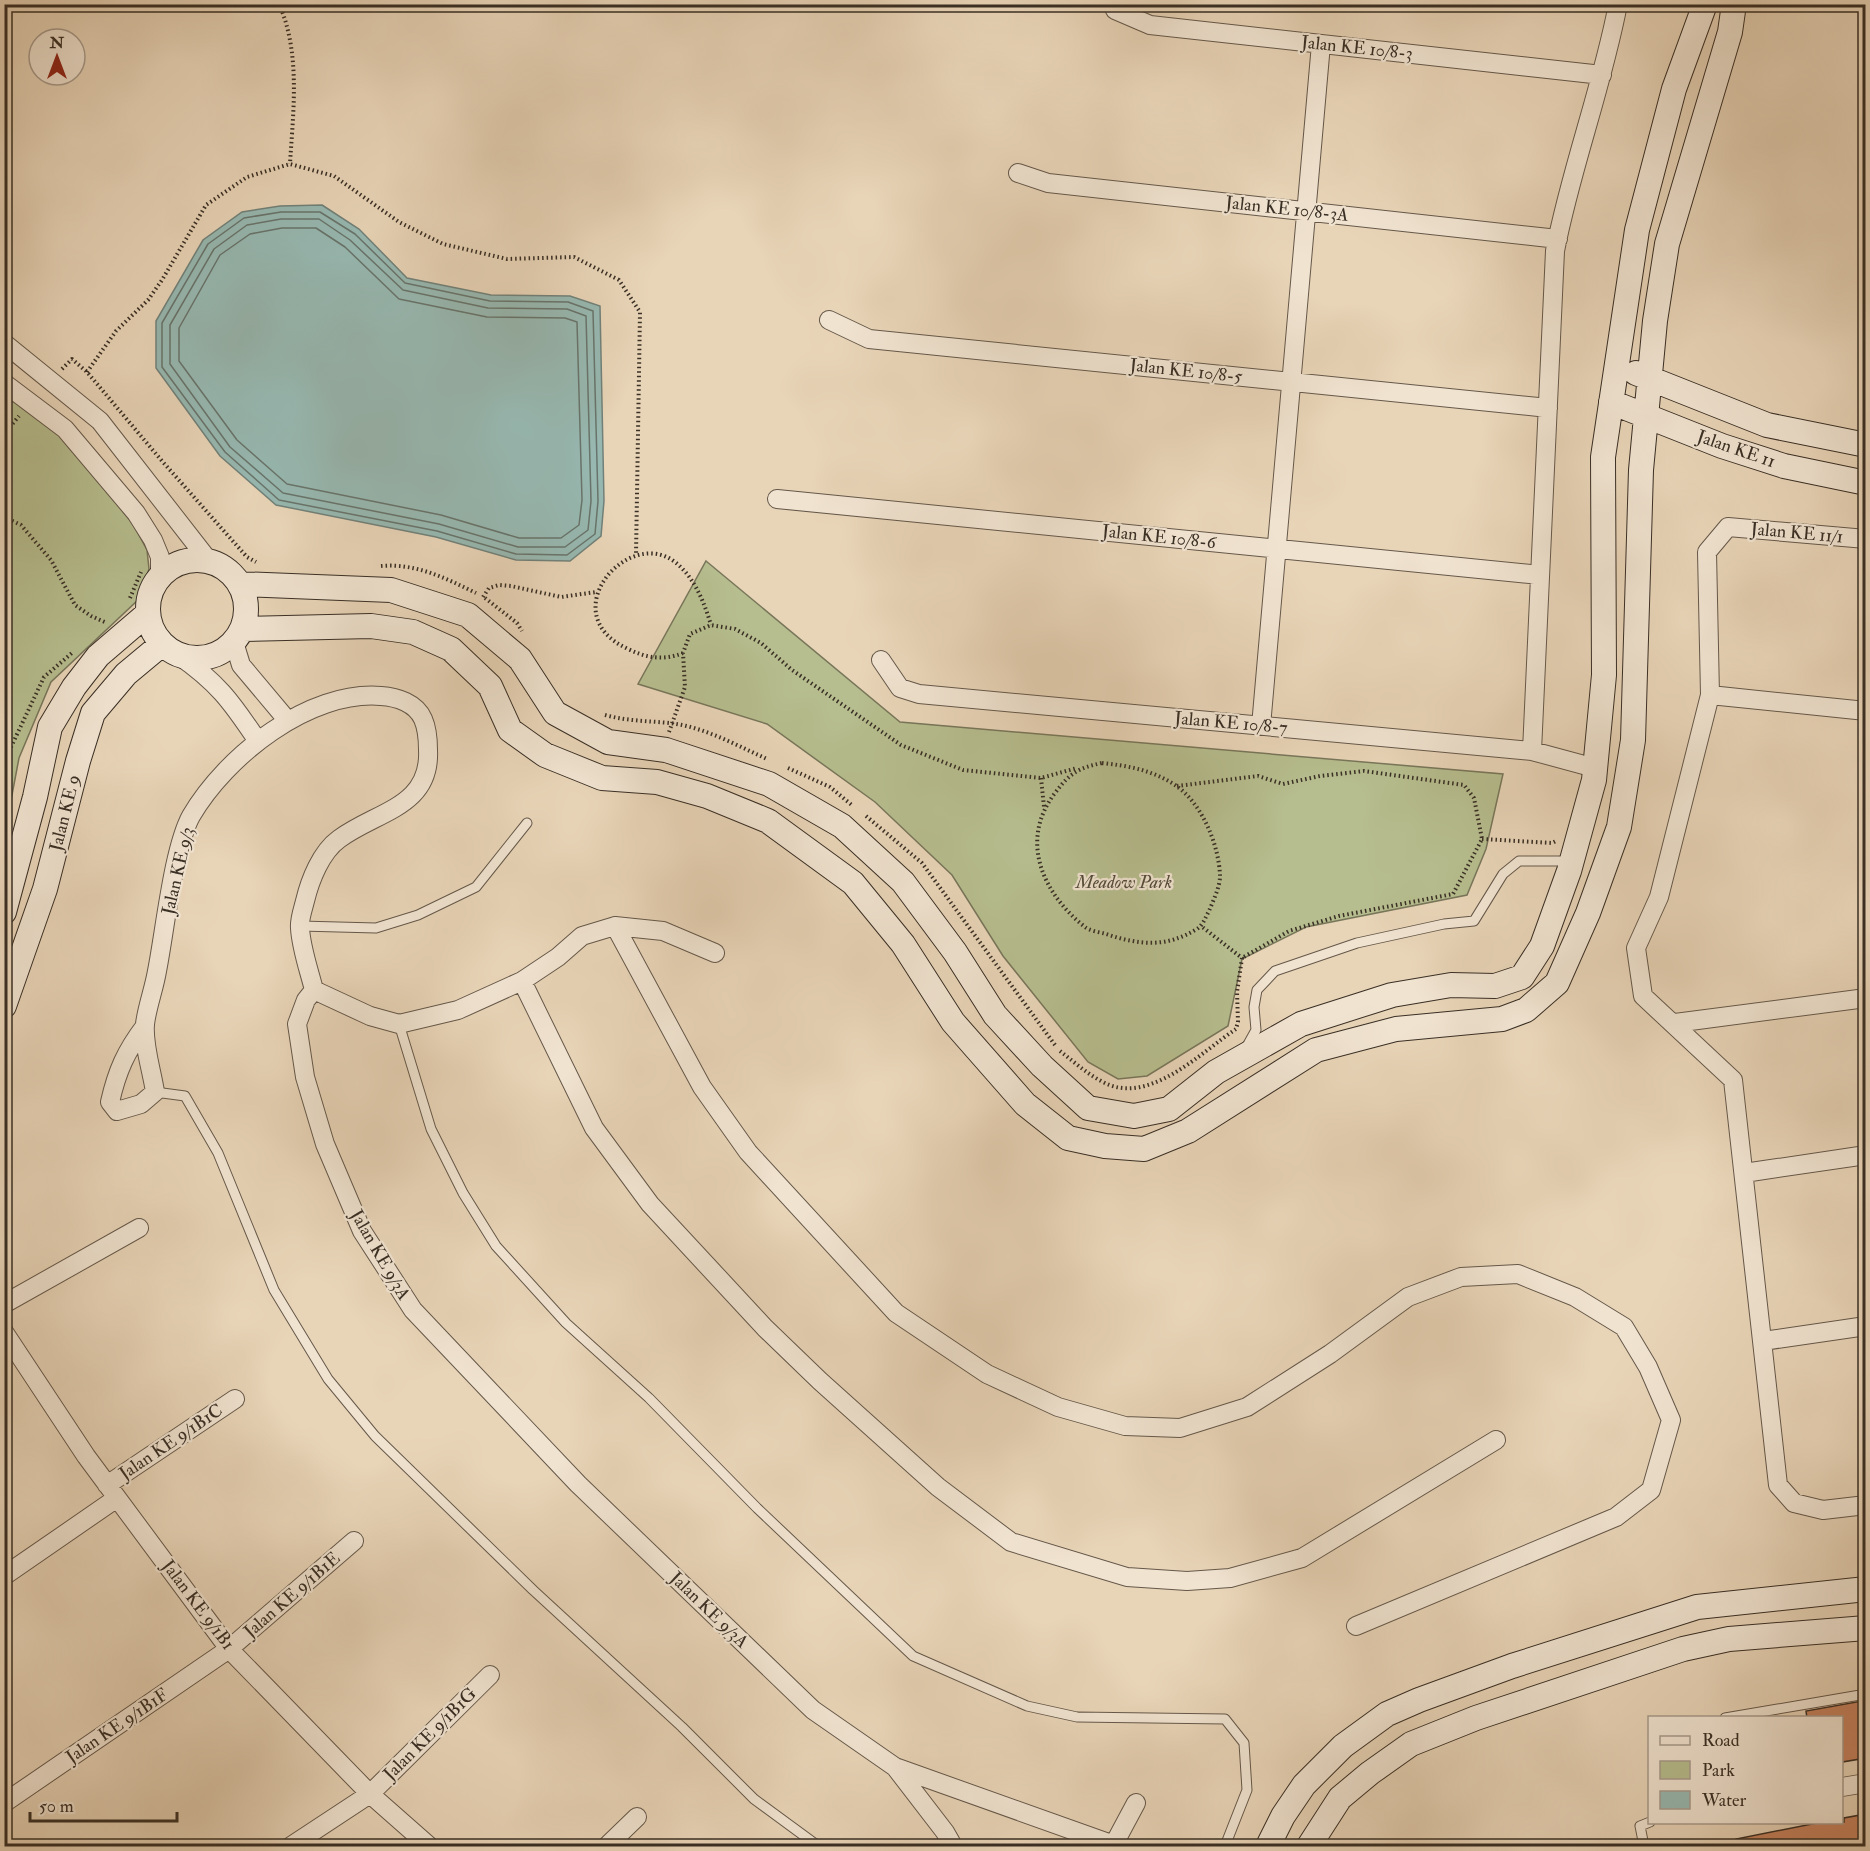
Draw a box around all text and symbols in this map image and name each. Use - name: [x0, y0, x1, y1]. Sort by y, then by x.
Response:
- north arrow: [27, 27, 87, 87]
- street label: Jalan KE 10/8-3: [1299, 31, 1414, 65]
- text: N: [49, 33, 65, 53]
- street label: Jalan KE 10/8-3A: [1223, 191, 1350, 227]
- street label: Jalan KE 10/8-5: [1128, 354, 1244, 388]
- street label: Jalan KE 11: [1693, 425, 1778, 473]
- street label: Jalan KE 11/1: [1749, 517, 1844, 548]
- street label: Jalan KE 10/8-6: [1100, 519, 1218, 555]
- street label: Jalan KE 10/8-7: [1172, 707, 1289, 739]
- street label: Jalan KE 9: [44, 772, 86, 855]
- street label: Jalan KE 9/3: [156, 825, 199, 918]
- park label: Meadow Park: [1075, 871, 1172, 894]
- street label: Jalan KE 9/3A: [344, 1205, 415, 1305]
- street label: Jalan KE 9/1B1C: [114, 1399, 227, 1486]
- street label: Jalan KE 9/1B1E: [238, 1547, 345, 1644]
- street label: Jalan KE 9/1B1: [156, 1554, 239, 1655]
- street label: Jalan KE 9/3A: [664, 1566, 754, 1654]
- street label: Jalan KE 9/1B1F: [61, 1683, 173, 1769]
- street label: Jalan KE 9/1B1G: [378, 1683, 481, 1786]
- legend: [1648, 1716, 1843, 1824]
- text: Road: [1702, 1729, 1740, 1752]
- text: Park: [1702, 1759, 1735, 1782]
- scale bar: [30, 1785, 177, 1823]
- text: Water: [1701, 1789, 1746, 1812]
- text: 50 m: [39, 1795, 74, 1818]

